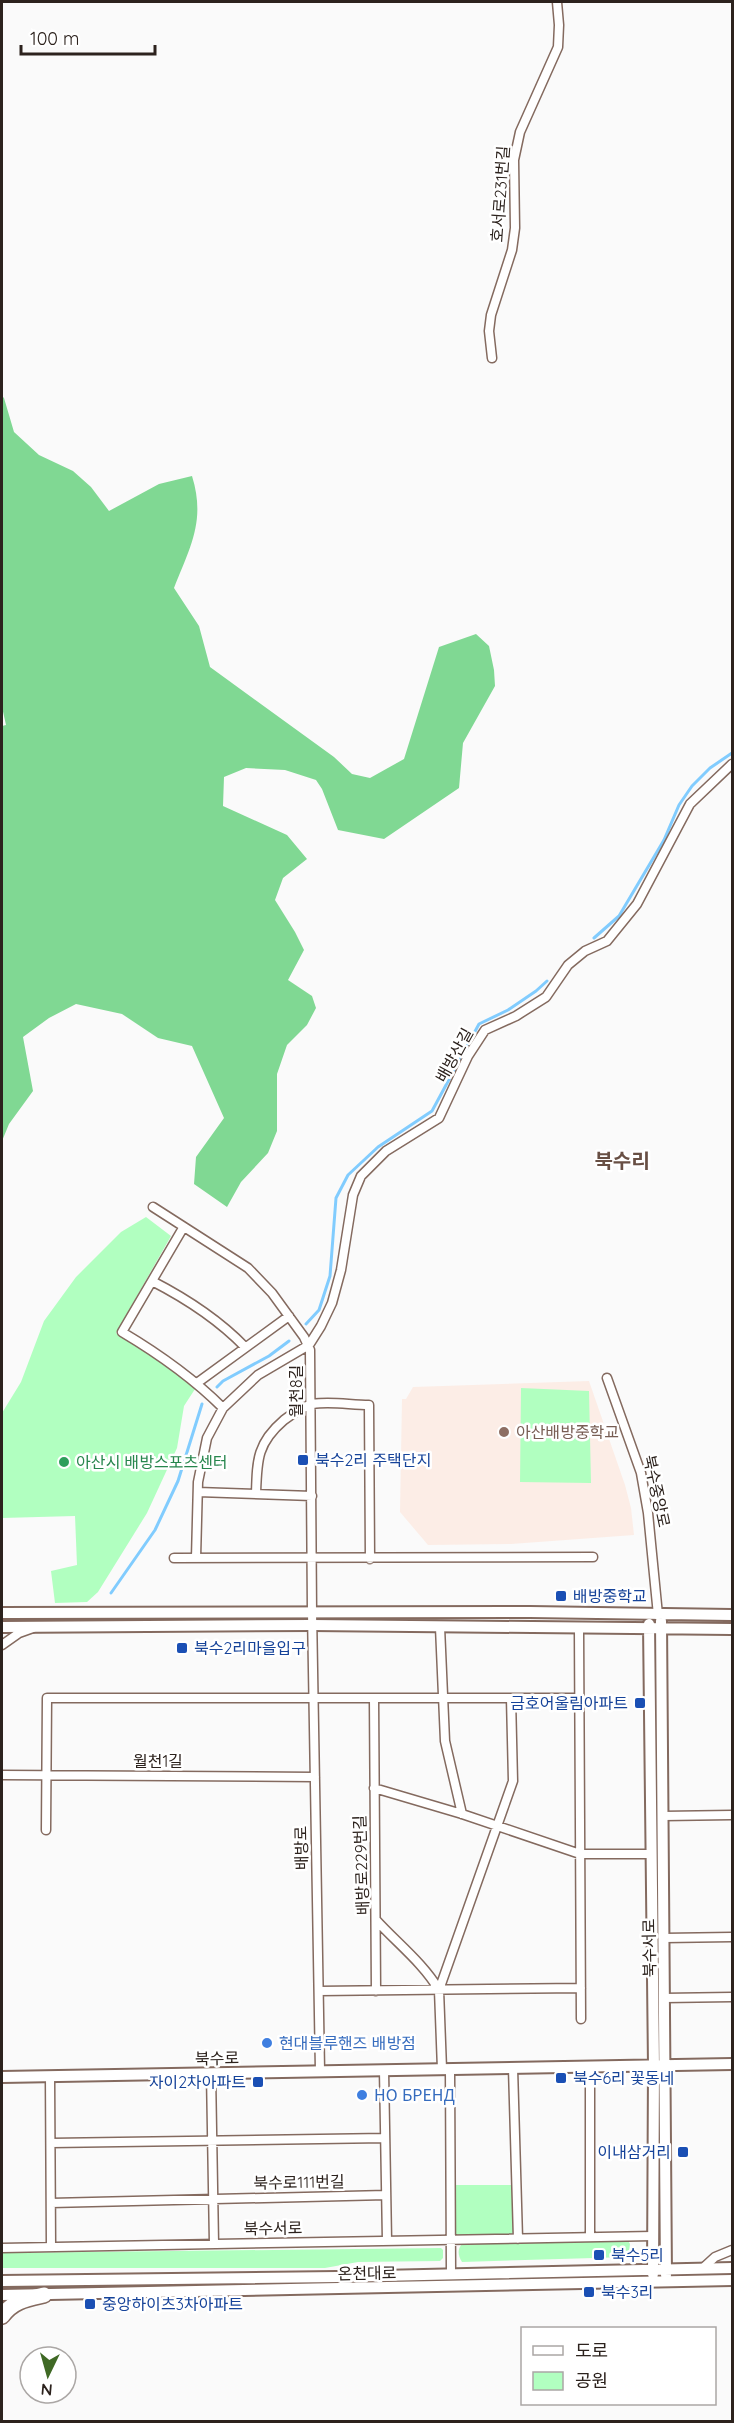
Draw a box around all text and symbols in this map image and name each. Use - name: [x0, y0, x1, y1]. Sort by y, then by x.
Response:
- scale bar: [21, 18, 154, 56]
- text: 100 m: [30, 27, 79, 50]
- street label: 호서로231번길: [487, 145, 513, 243]
- street label: 배방산길: [431, 1024, 477, 1086]
- district label: 북수리: [594, 1148, 650, 1173]
- street label: 월천8길: [286, 1365, 306, 1417]
- place label: 아산배방중학교: [516, 1422, 619, 1442]
- marker: 아산배방중학교: [497, 1425, 511, 1439]
- place label: 북수2리 주택단지: [315, 1450, 431, 1470]
- place label: 아산시 배방스포츠센터: [76, 1452, 228, 1472]
- marker: 북수2리 주택단지: [296, 1453, 310, 1467]
- street label: 북수중앙로: [640, 1453, 674, 1529]
- marker: 아산시 배방스포츠센터: [57, 1455, 71, 1469]
- place label: 배방중학교: [573, 1586, 647, 1606]
- marker: 배방중학교: [554, 1589, 568, 1603]
- place label: 북수2리마을입구: [194, 1638, 306, 1658]
- marker: 북수2리마을입구: [175, 1641, 189, 1655]
- place label: 금호어울림아파트: [510, 1693, 628, 1713]
- marker: 금호어울림아파트: [633, 1696, 647, 1710]
- street label: 월천1길: [133, 1751, 183, 1771]
- street label: 배방로229번길: [349, 1815, 373, 1915]
- street label: 배방로: [291, 1825, 311, 1870]
- street label: 북수서로: [638, 1918, 660, 1978]
- place label: 현대블루핸즈 배방점: [279, 2033, 416, 2053]
- marker: 현대블루핸즈 배방점: [260, 2036, 274, 2050]
- street label: 북수로: [195, 2048, 240, 2068]
- place label: 북수6리 꽃동네: [573, 2068, 674, 2088]
- marker: 북수6리 꽃동네: [554, 2071, 568, 2085]
- place label: 자이2차아파트: [149, 2072, 246, 2092]
- marker: 자이2차아파트: [251, 2075, 265, 2089]
- place label: НО БРЕНД: [374, 2085, 455, 2105]
- marker: НО БРЕНД: [355, 2088, 369, 2102]
- place label: 이내삼거리: [597, 2142, 671, 2162]
- marker: 이내삼거리: [676, 2145, 690, 2159]
- street label: 북수로111번길: [253, 2171, 345, 2193]
- street label: 북수서로: [243, 2217, 303, 2239]
- place label: 북수5리: [611, 2245, 664, 2265]
- marker: 북수5리: [592, 2248, 606, 2262]
- street label: 온천대로: [337, 2262, 397, 2284]
- place label: 북수3리: [601, 2282, 654, 2302]
- marker: 북수3리: [582, 2285, 596, 2299]
- place label: 중앙하이츠3차아파트: [102, 2294, 243, 2314]
- marker: 중앙하이츠3차아파트: [83, 2297, 97, 2311]
- legend: [521, 2327, 716, 2405]
- text: 도로: [575, 2339, 608, 2362]
- north arrow: [18, 2345, 78, 2405]
- text: 공원: [575, 2369, 608, 2392]
- text: N: [40, 2379, 53, 2400]

